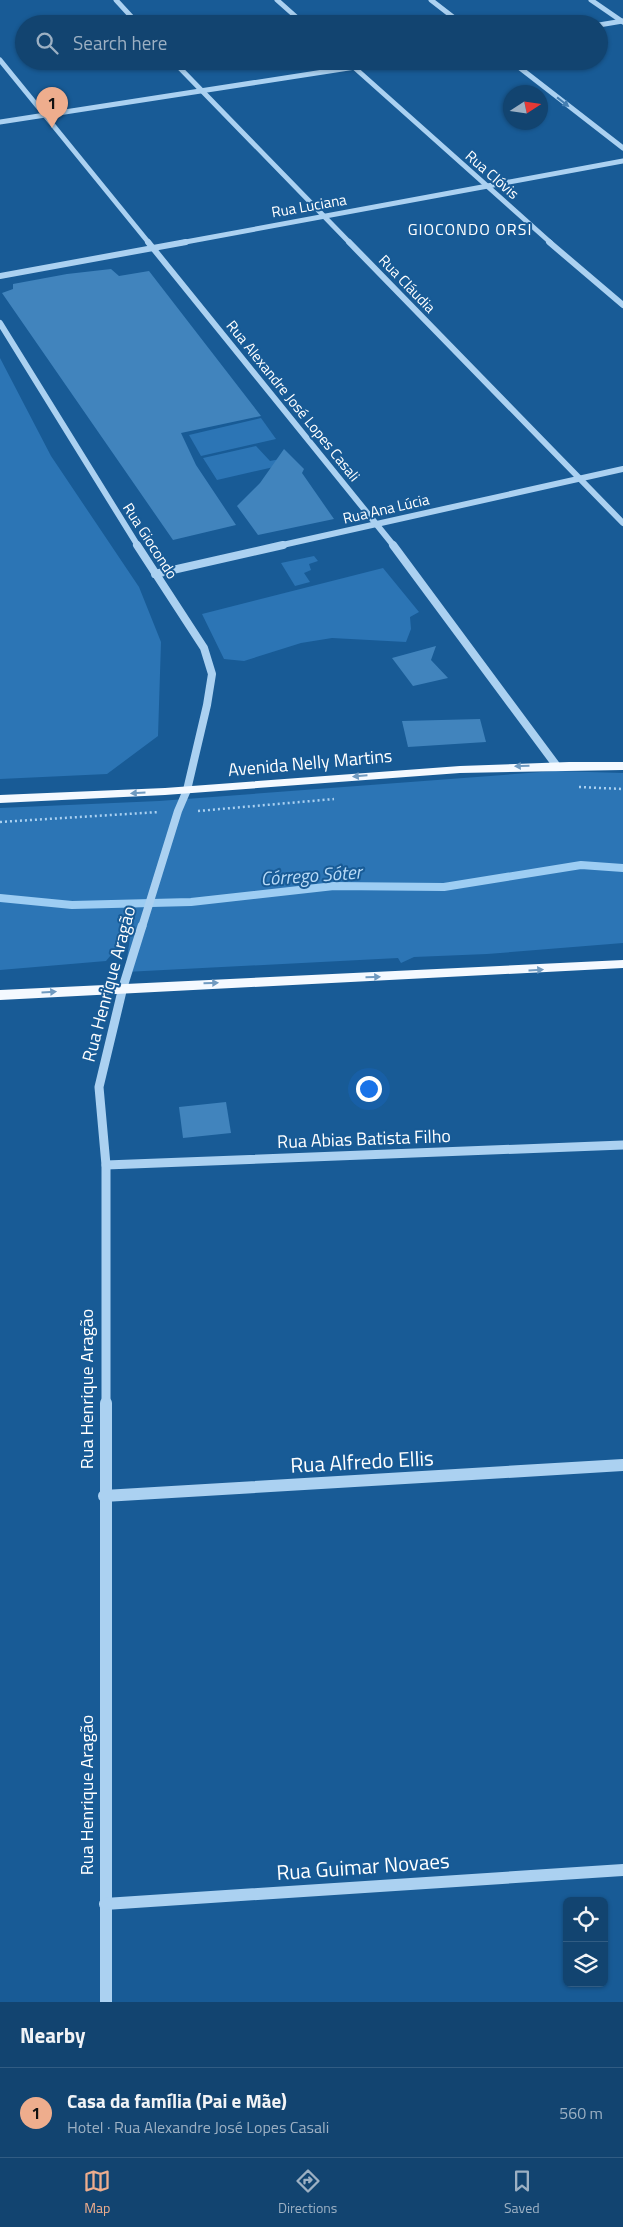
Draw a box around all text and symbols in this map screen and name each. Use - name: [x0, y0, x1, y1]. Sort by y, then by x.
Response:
- search box: [15, 15, 608, 70]
- text: Search here: [73, 28, 167, 57]
- icon: search: [33, 29, 61, 57]
- north arrow: [503, 85, 548, 130]
- pin: 1: [36, 87, 68, 128]
- one-way arrow: [556, 96, 569, 107]
- street label: Rua Clóvis: [460, 145, 524, 205]
- street label: Rua Luciana: [270, 188, 349, 223]
- district label: GIOCONDO ORSI: [408, 217, 532, 241]
- street label: Rua Cláudia: [373, 249, 442, 319]
- street label: Rua Alexandre José Lopes Casali: [221, 315, 366, 486]
- street label: Rua Ana Lúcia: [340, 487, 432, 530]
- street label: Rua Giocondo: [117, 498, 184, 583]
- street label: Avenida Nelly Martins: [227, 742, 393, 783]
- one-way arrow: [514, 762, 530, 770]
- one-way arrow: [351, 772, 367, 780]
- one-way arrow: [130, 789, 146, 797]
- water label: Córrego Sóter: [259, 856, 365, 893]
- street label: Rua Henrique Aragão: [75, 903, 142, 1065]
- one-way arrow: [528, 965, 544, 973]
- one-way arrow: [366, 973, 382, 981]
- one-way arrow: [203, 979, 219, 987]
- one-way arrow: [41, 987, 57, 995]
- your location: [356, 1076, 382, 1102]
- street label: Rua Abias Batista Filho: [277, 1122, 451, 1155]
- street label: Rua Henrique Aragão: [73, 1309, 100, 1469]
- street label: Rua Alfredo Ellis: [289, 1441, 435, 1481]
- street label: Rua Henrique Aragão: [73, 1715, 100, 1875]
- street label: Rua Guimar Novaes: [275, 1844, 451, 1888]
- map controls: [563, 1897, 608, 1987]
- button: locate: [563, 1897, 608, 1942]
- button: layers: [563, 1942, 608, 1987]
- text: Nearby: [20, 2019, 85, 2051]
- text: Casa da família (Pai e Mãe): [67, 2086, 287, 2115]
- text: 1: [32, 2101, 40, 2125]
- text: 560 m: [559, 2101, 603, 2125]
- text: Hotel · Rua Alexandre José Lopes Casali: [67, 2115, 329, 2139]
- tab: Map: [83, 2167, 111, 2218]
- tab: Directions: [278, 2167, 337, 2218]
- tab: Saved: [504, 2167, 540, 2218]

